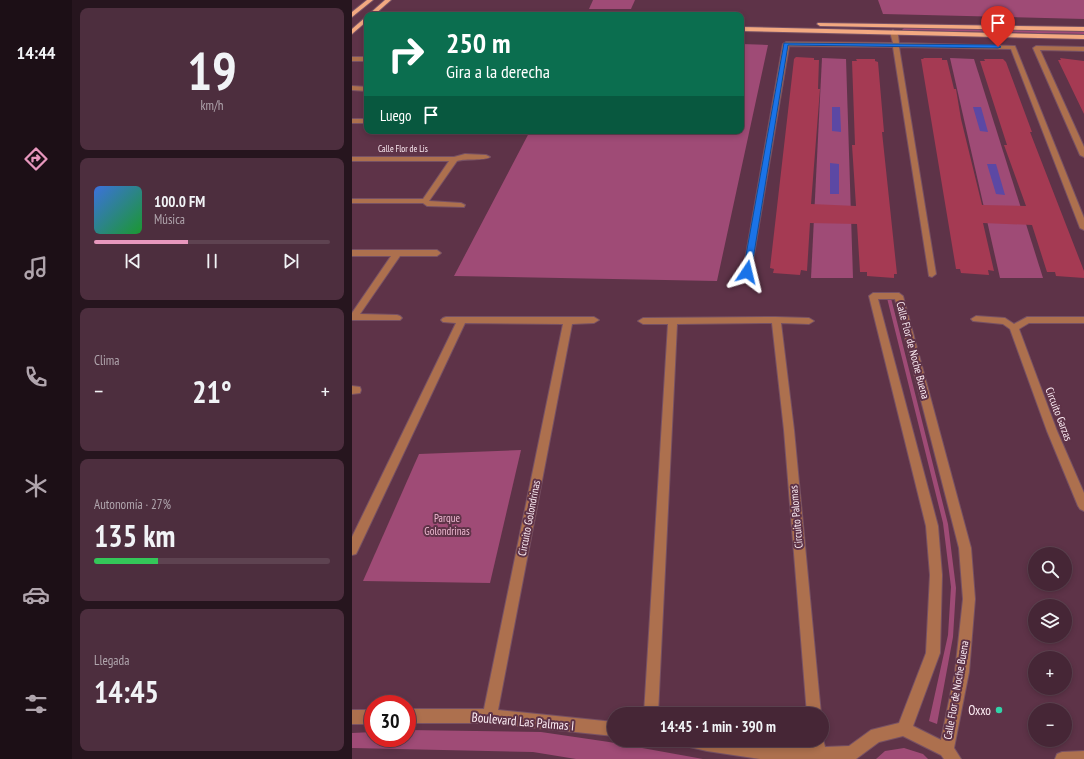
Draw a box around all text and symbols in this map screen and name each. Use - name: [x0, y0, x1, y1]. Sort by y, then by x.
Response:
- pin: [981, 6, 1015, 47]
- icon: arrive: [987, 12, 1009, 34]
- text: 250 m: [446, 24, 510, 61]
- icon: right: [380, 28, 432, 80]
- text: 19: [187, 37, 237, 104]
- text: 14:44: [17, 41, 55, 64]
- text: Gira a la derecha: [446, 60, 550, 83]
- text: km/h: [200, 97, 224, 114]
- icon: arrive: [420, 104, 442, 126]
- text: Luego: [380, 106, 412, 125]
- street label: Calle Flor de Lis: [378, 143, 428, 154]
- icon: directions: [22, 145, 50, 173]
- text: 100.0 FM: [154, 192, 205, 211]
- text: Música: [154, 211, 185, 228]
- icon: previous: [122, 250, 144, 272]
- icon: pause: [201, 250, 223, 272]
- icon: next: [280, 250, 302, 272]
- position arrow: [726, 251, 768, 293]
- icon: music: [22, 254, 50, 282]
- street label: Calle Flor de Noche Buena: [893, 300, 933, 400]
- text: Clima: [94, 352, 119, 369]
- icon: phone: [22, 363, 50, 391]
- text: 21°: [192, 372, 232, 411]
- text: −: [94, 377, 103, 405]
- text: +: [321, 377, 330, 405]
- street label: Circuito Garzas: [1042, 385, 1076, 443]
- icon: climate: [22, 472, 50, 500]
- street label: Circuito Golondrinas: [515, 479, 543, 557]
- street label: Circuito Palomas: [786, 485, 806, 549]
- text: Autonomía · 27%: [94, 496, 171, 513]
- park label: Parque Golondrinas: [424, 511, 470, 538]
- text: 135 km: [94, 516, 175, 555]
- map controls: [1028, 547, 1072, 747]
- button: search: [1028, 547, 1072, 591]
- icon: car: [22, 581, 50, 609]
- button: layers: [1028, 599, 1072, 643]
- street label: Calle Flor de Noche Buena: [940, 639, 972, 741]
- button: +: [1028, 651, 1072, 695]
- text: Llegada: [94, 652, 129, 669]
- text: 14:45: [94, 672, 159, 711]
- icon: filters: [22, 690, 50, 718]
- speed limit sign: 30: [364, 695, 416, 747]
- place label: Oxxo: [968, 702, 991, 719]
- button: −: [1028, 703, 1072, 747]
- marker: Oxxo: [994, 705, 1004, 715]
- street label: Boulevard Las Palmas I: [471, 709, 575, 734]
- text: 14:45 · 1 min · 390 m: [660, 717, 776, 736]

